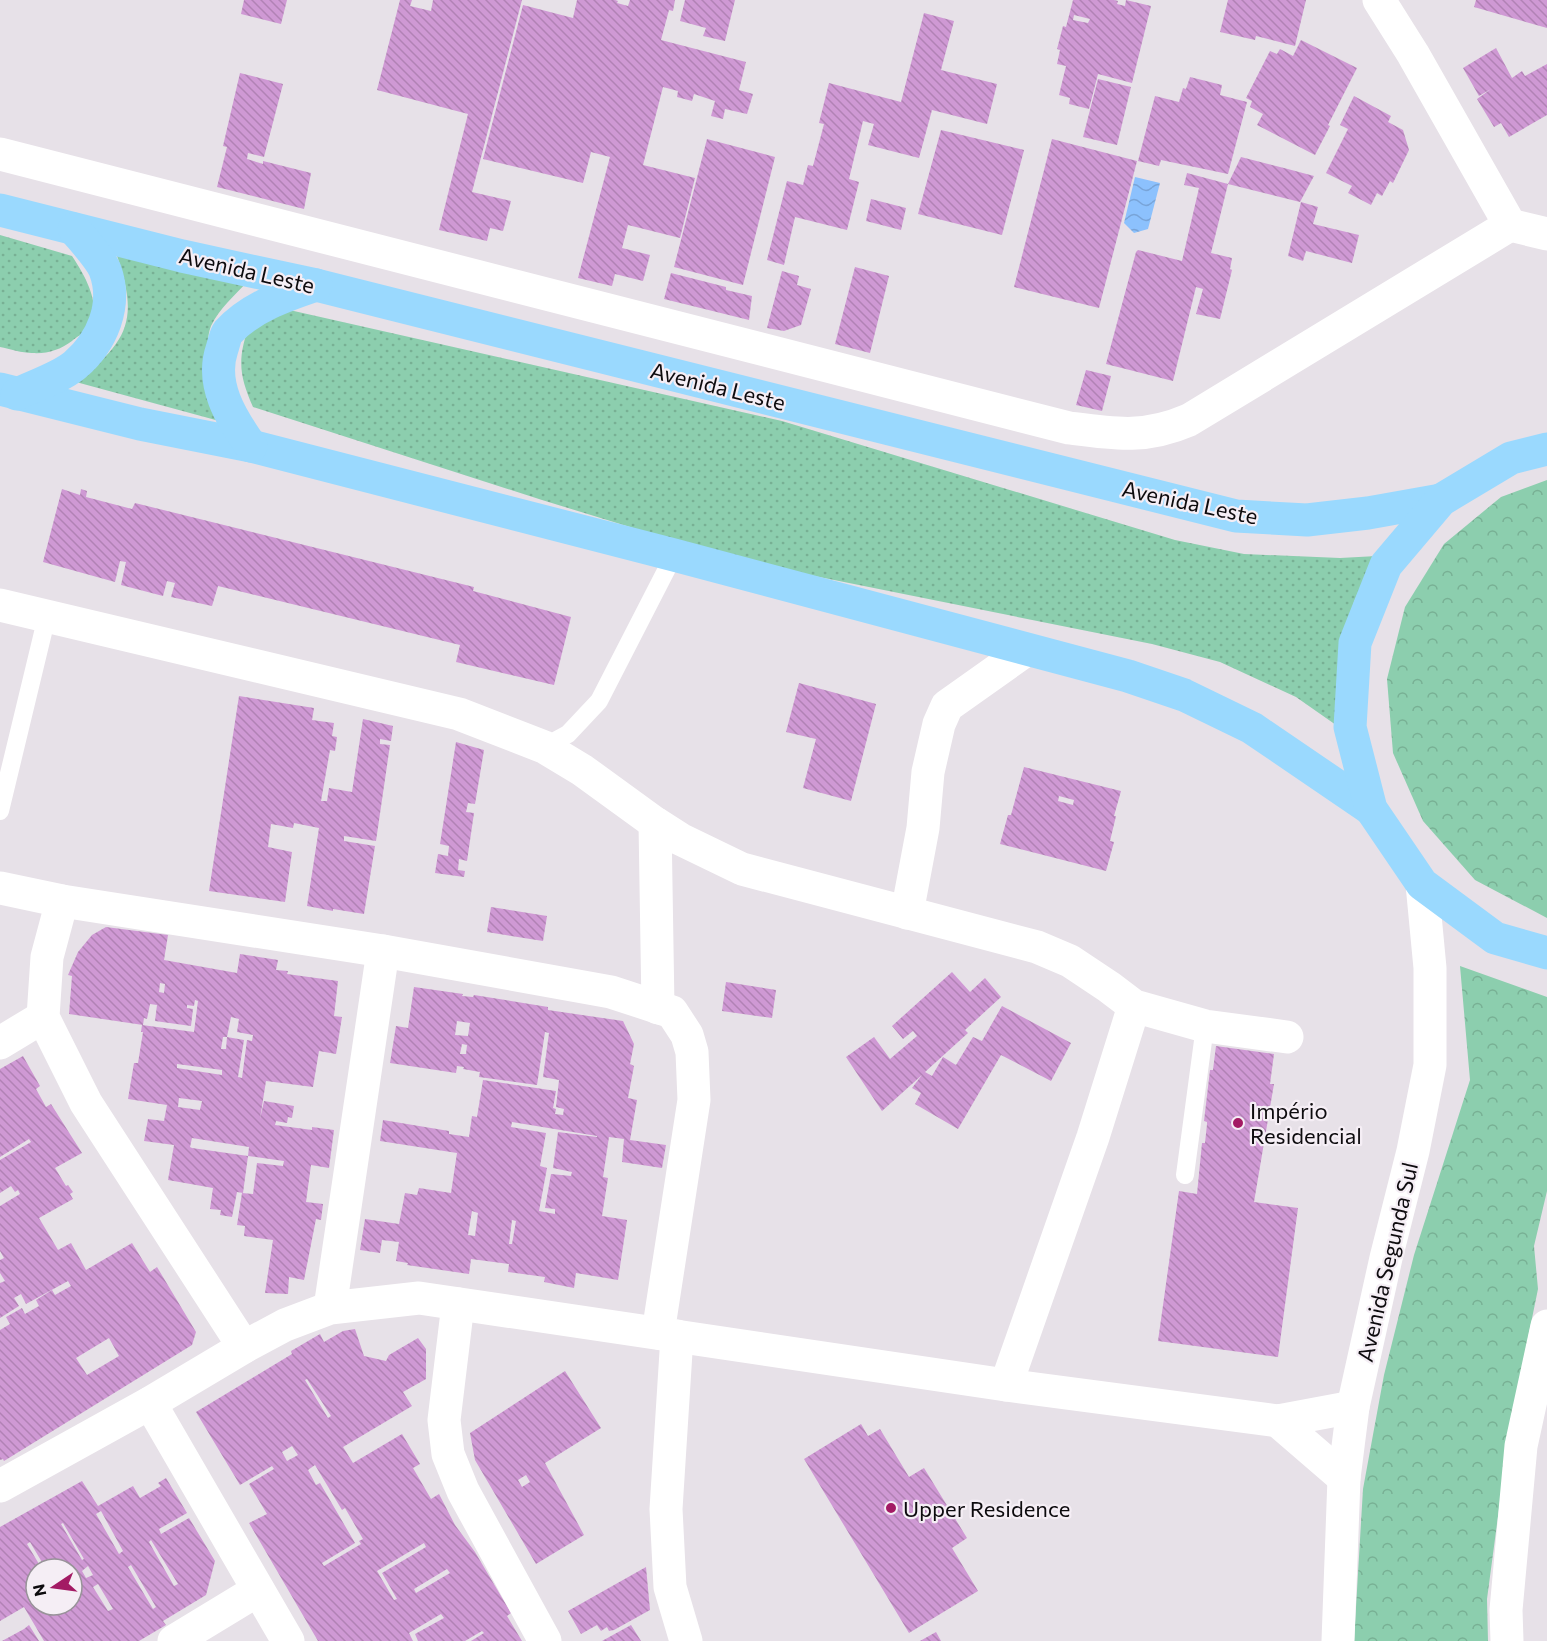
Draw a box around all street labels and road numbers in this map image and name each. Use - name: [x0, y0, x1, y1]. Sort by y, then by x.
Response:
- street label: Avenida Leste: [177, 241, 317, 299]
- street label: Avenida Leste: [648, 356, 788, 416]
- street label: Avenida Leste: [1120, 474, 1260, 530]
- street label: Avenida Segunda Sul: [1351, 1160, 1423, 1364]

